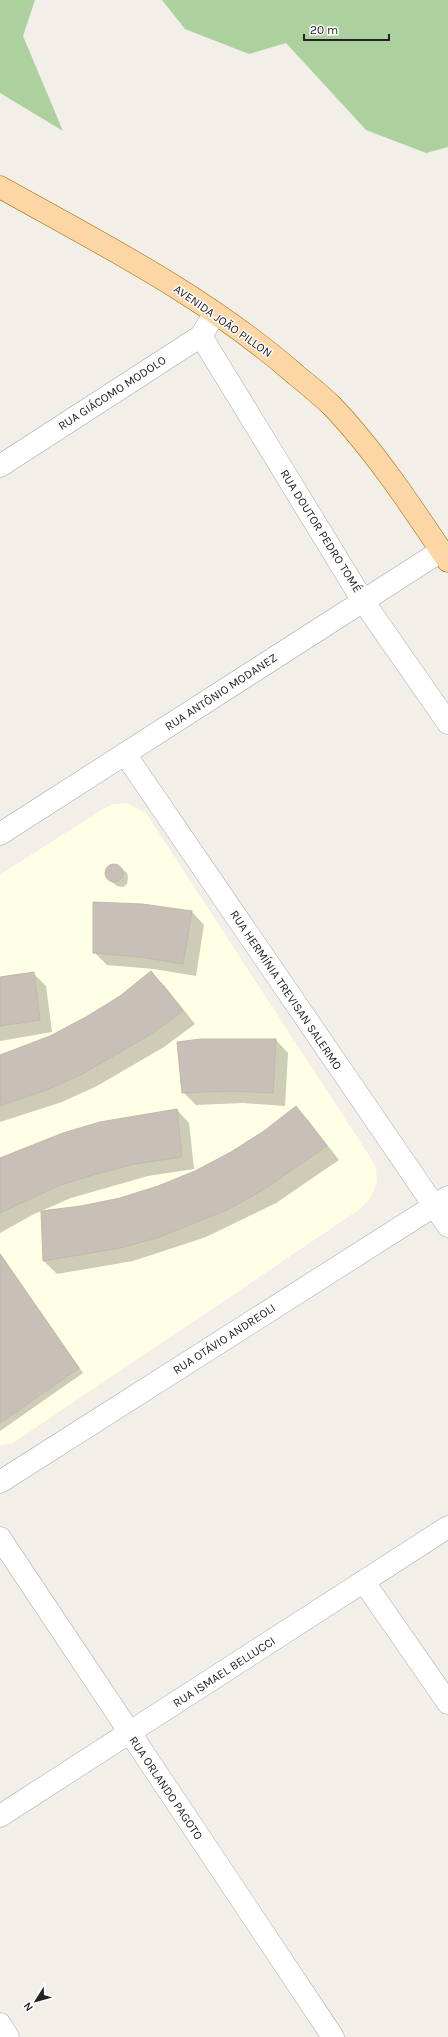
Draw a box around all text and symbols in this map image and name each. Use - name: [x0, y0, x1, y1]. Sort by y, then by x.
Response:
- scale bar: [304, 16, 389, 42]
- text: 20 m: [310, 23, 338, 37]
- street label: AVENIDA JOÃO PILLON: [171, 282, 275, 360]
- street label: RUA GIÁCOMO MODOLO: [55, 352, 169, 433]
- street label: RUA DOUTOR PEDRO TOMÉ: [277, 466, 365, 595]
- street label: RUA ANTÔNIO MODANEZ: [162, 651, 280, 733]
- street label: RUA HERMÍNIA TREVISAN SALERMO: [227, 907, 346, 1072]
- street label: RUA OTÁVIO ANDREOLI: [170, 1300, 278, 1377]
- street label: RUA ISMAEL BELLUCCI: [170, 1634, 278, 1710]
- street label: RUA ORLANDO PAGOTO: [126, 1734, 206, 1843]
- north arrow: [16, 1981, 56, 2021]
- text: N: [21, 2000, 36, 2014]

